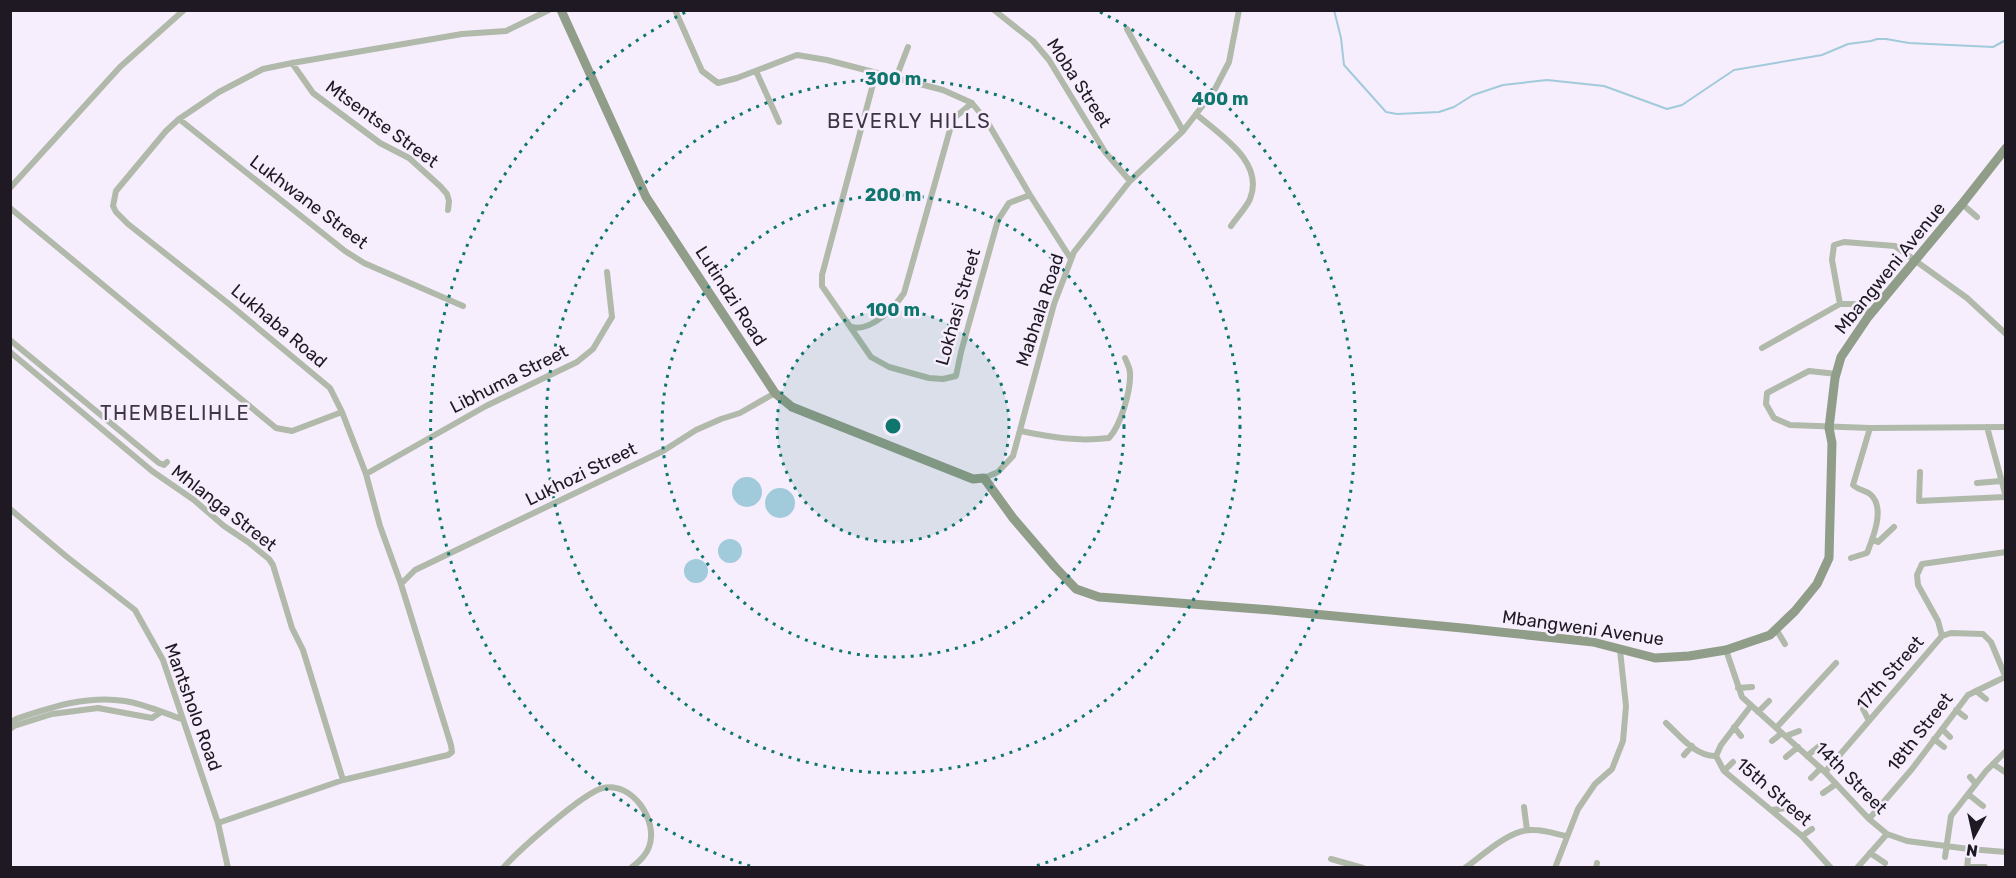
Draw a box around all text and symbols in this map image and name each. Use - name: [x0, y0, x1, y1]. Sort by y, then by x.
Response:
- street label: Moba Street: [1042, 34, 1116, 132]
- text: 300 m: [865, 68, 921, 90]
- street label: Mtsentse Street: [321, 76, 443, 172]
- text: 400 m: [1191, 88, 1249, 110]
- district label: BEVERLY HILLS: [827, 109, 991, 133]
- street label: Lukhwane Street: [246, 150, 372, 254]
- text: 200 m: [865, 184, 921, 206]
- street label: Mbangweni Avenue: [1830, 198, 1950, 338]
- street label: Lutindzi Road: [691, 242, 771, 350]
- street label: Lokhasi Street: [931, 246, 985, 368]
- street label: Mabhala Road: [1011, 251, 1069, 369]
- street label: Lukhaba Road: [227, 279, 331, 373]
- text: 100 m: [866, 299, 920, 321]
- street label: Libhuma Street: [446, 340, 572, 418]
- district label: THEMBELIHLE: [100, 401, 250, 425]
- centre of rings: [883, 416, 903, 436]
- street label: Lukhozi Street: [522, 438, 640, 510]
- street label: Mhlanga Street: [167, 460, 281, 556]
- street label: Mbangweni Avenue: [1501, 606, 1665, 650]
- street label: 17th Street: [1852, 631, 1928, 715]
- street label: Mantsholo Road: [160, 640, 226, 774]
- street label: 18th Street: [1883, 688, 1957, 776]
- street label: 14th Street: [1810, 737, 1892, 819]
- street label: 15th Street: [1732, 753, 1816, 831]
- north arrow: [1944, 806, 2004, 866]
- text: N: [1965, 840, 1979, 861]

